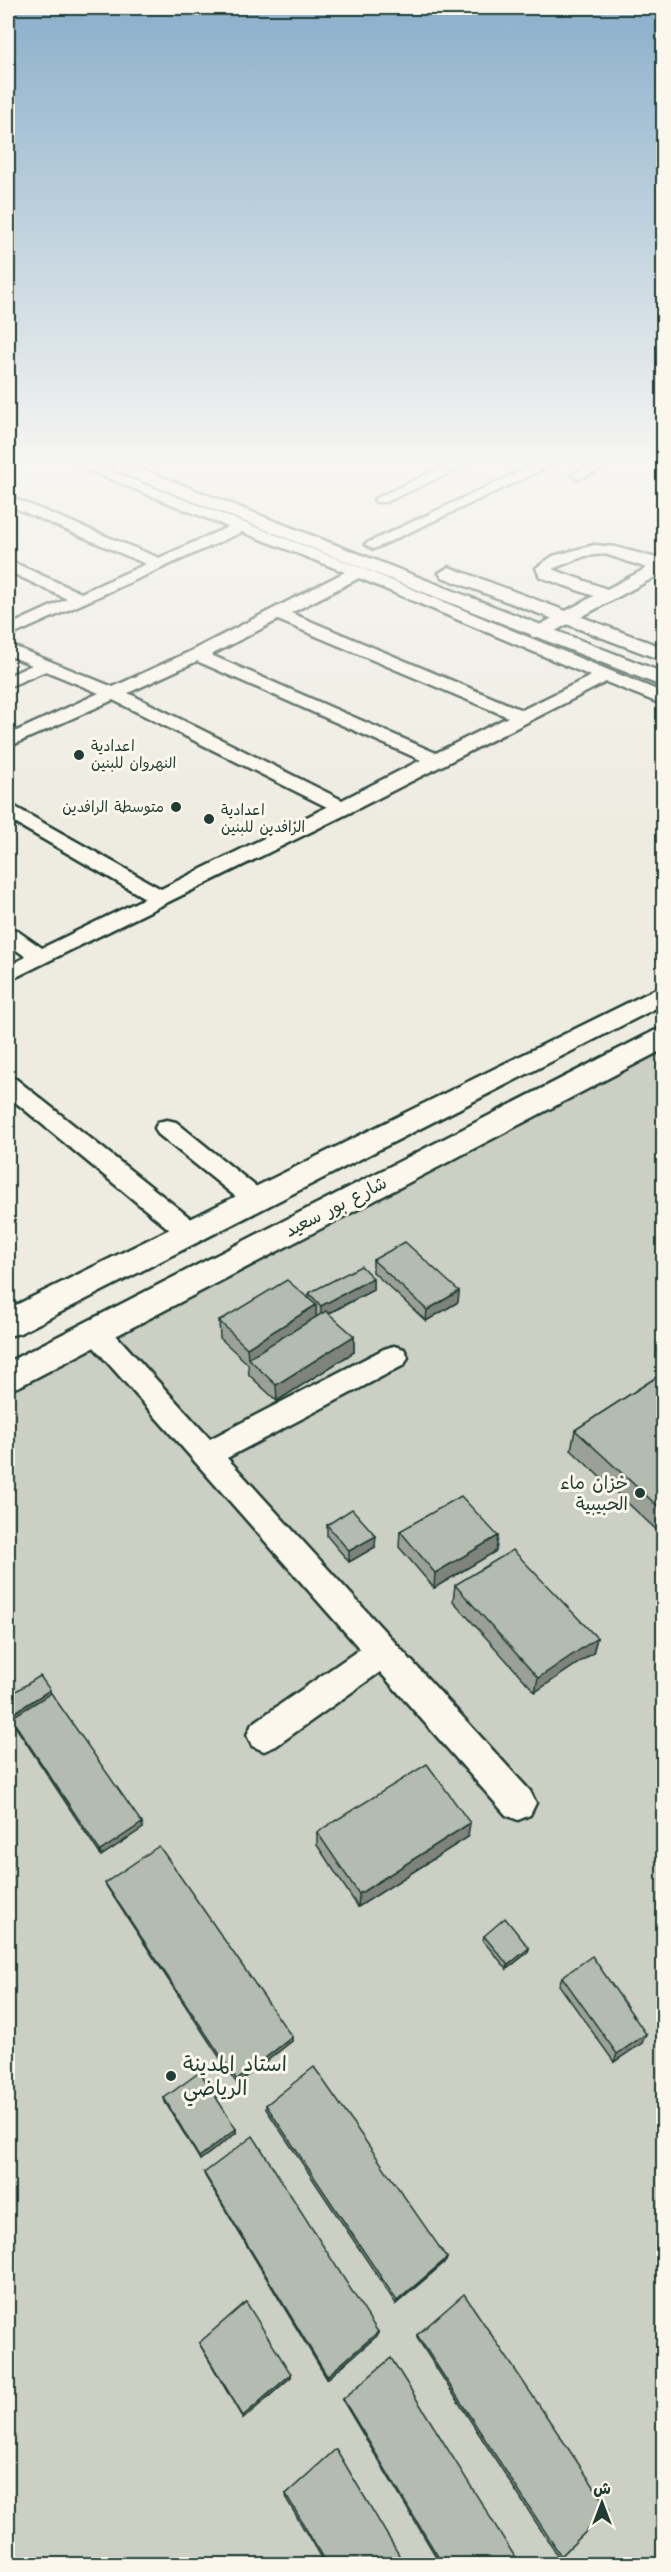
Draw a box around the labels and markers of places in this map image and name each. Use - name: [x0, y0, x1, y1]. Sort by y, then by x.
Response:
- place label: اعدادية النهروان للبنين: [91, 736, 176, 774]
- marker: اعدادية النهروان للبنين: [72, 748, 86, 762]
- place label: متوسطة الرافدين: [62, 797, 164, 818]
- marker: متوسطة الرافدين: [169, 800, 183, 814]
- place label: اعدادية الرافدين للبنين: [221, 800, 305, 838]
- marker: اعدادية الرافدين للبنين: [202, 812, 216, 826]
- place label: خزان ماء الحبيبية: [560, 1471, 628, 1517]
- marker: خزان ماء الحبيبية: [633, 1486, 647, 1500]
- place label: استاد المدينة الرياضي: [183, 2050, 287, 2107]
- marker: استاد المدينة الرياضي: [164, 2069, 178, 2083]

